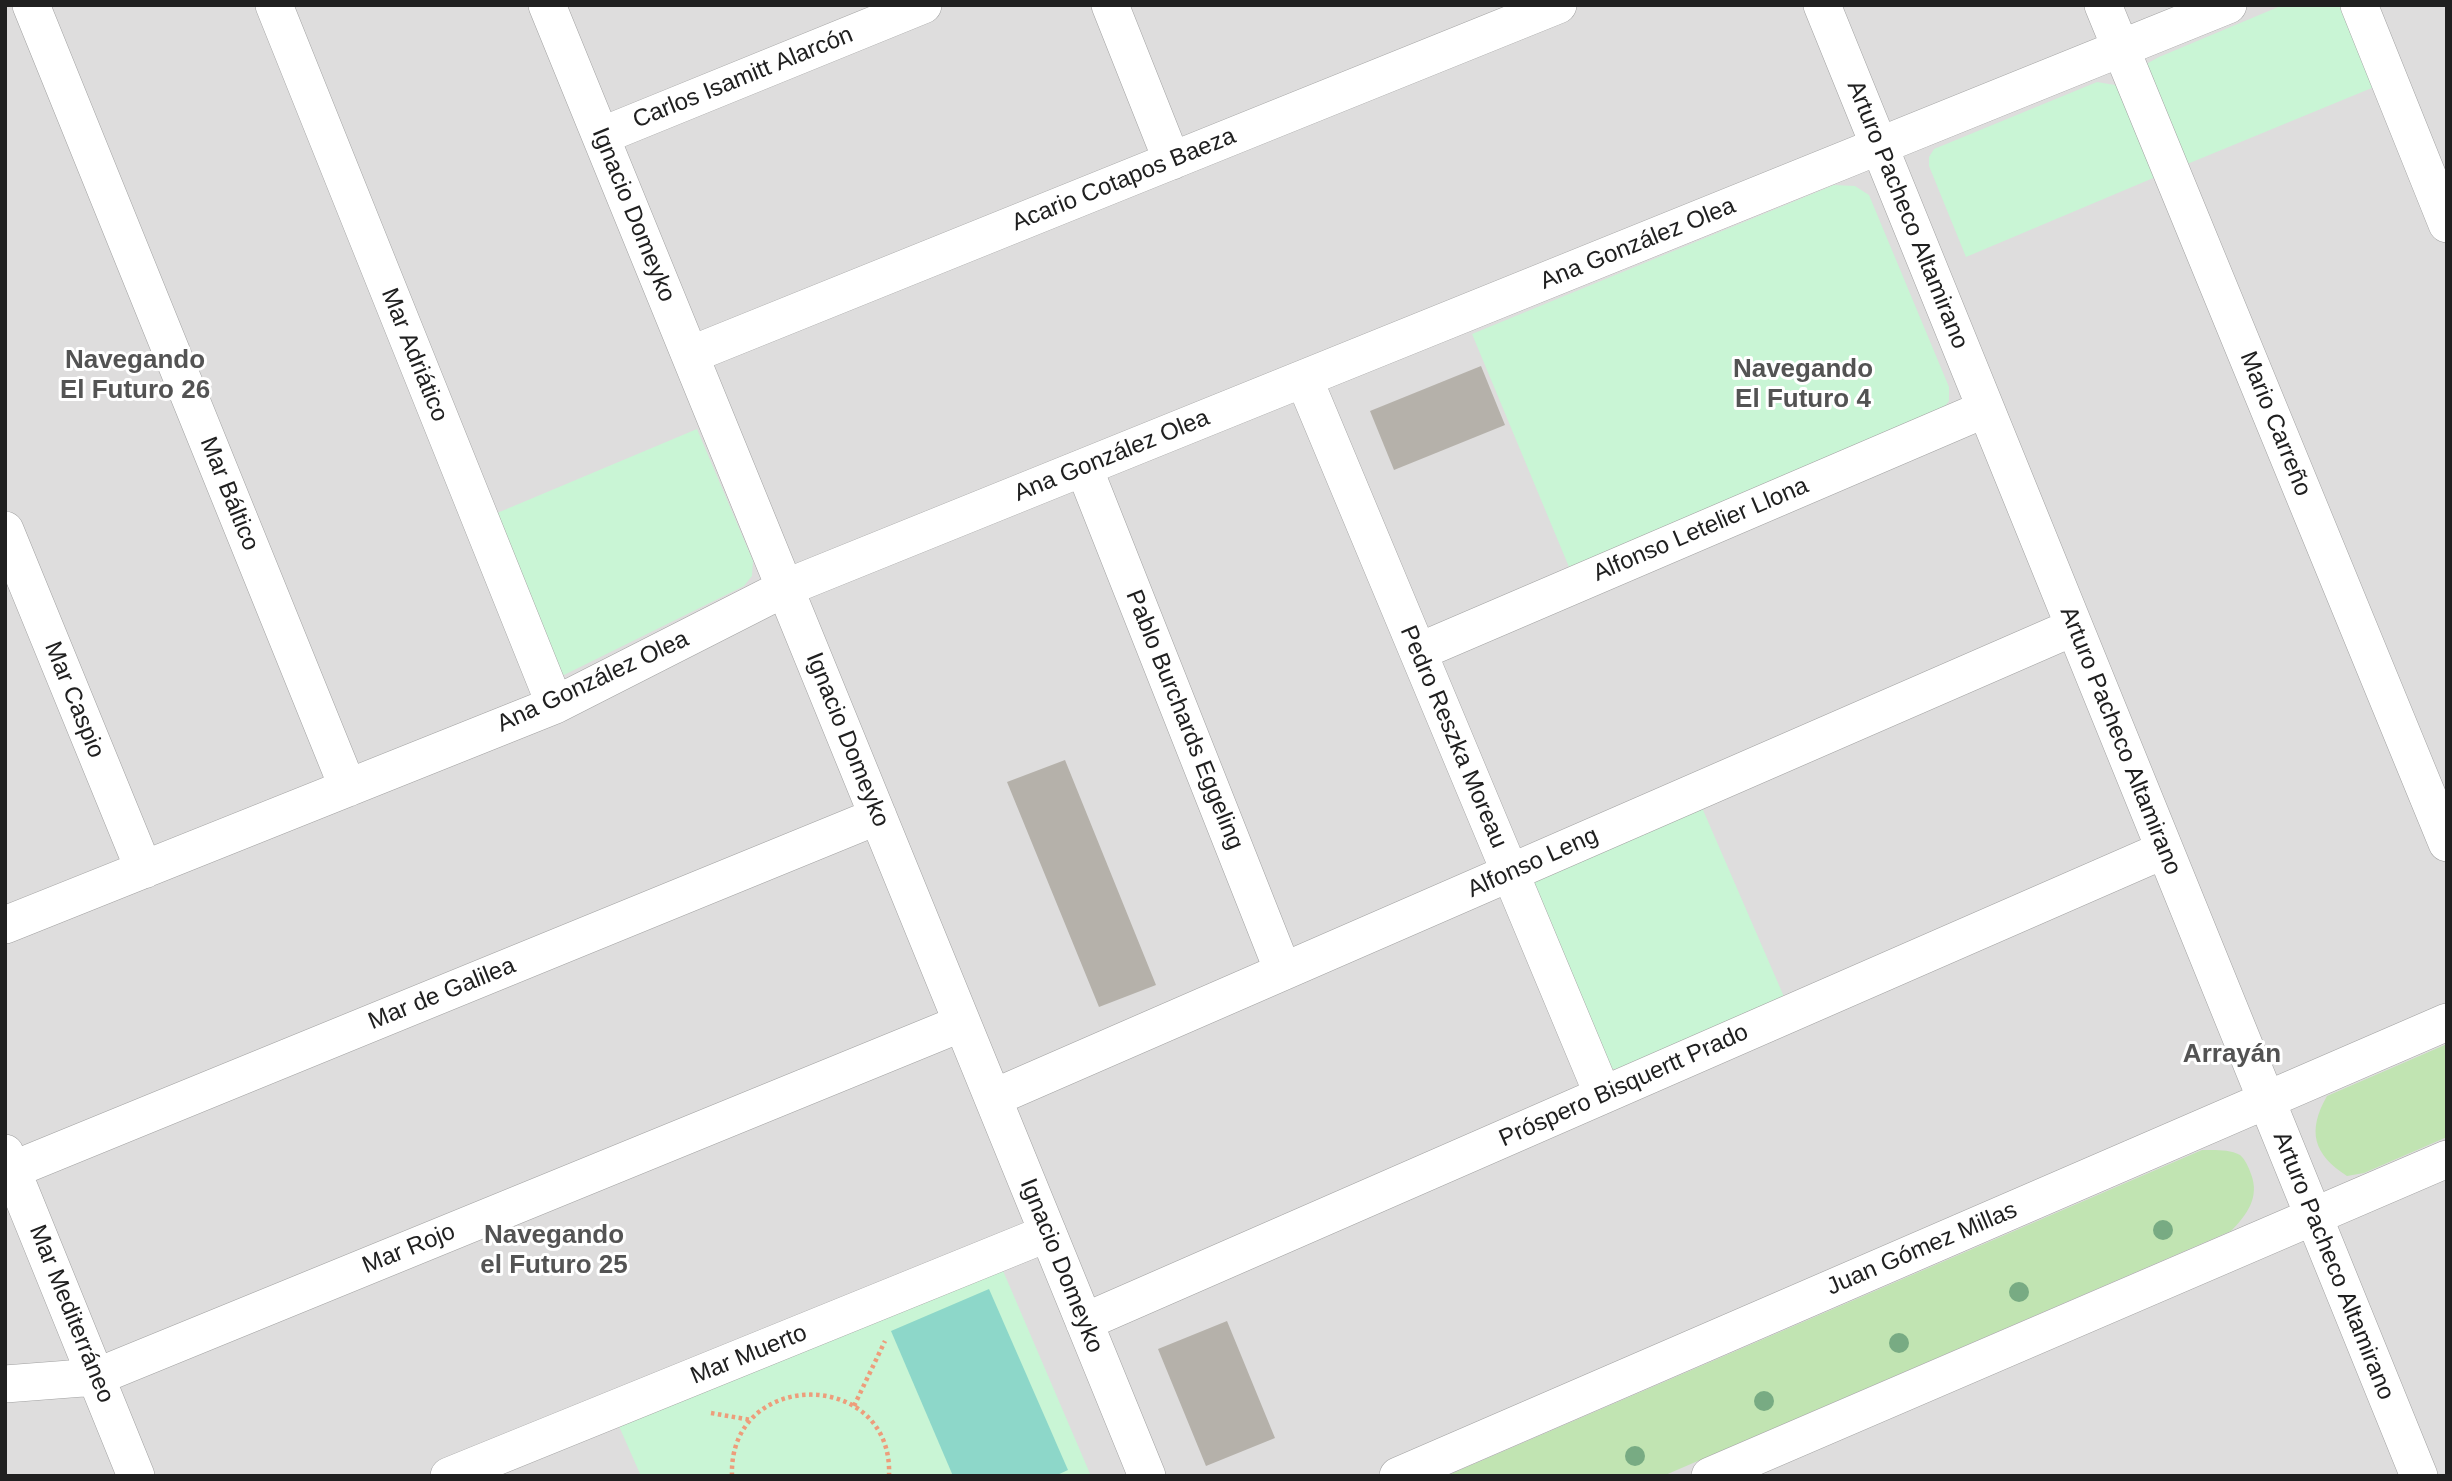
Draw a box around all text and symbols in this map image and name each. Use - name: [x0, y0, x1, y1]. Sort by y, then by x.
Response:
- street label: Carlos Isamitt Alarcón: [629, 21, 857, 135]
- street label: Arturo Pacheco Altamirano: [1840, 77, 1974, 353]
- street label: Acario Cotapos Baeza: [1008, 122, 1240, 238]
- street label: Ignacio Domeyko: [585, 124, 681, 306]
- street label: Ana González Olea: [1536, 192, 1740, 296]
- street label: Mar Adriático: [374, 284, 454, 426]
- district label: Navegando El Futuro 26: [60, 345, 210, 406]
- street label: Mario Carreño: [2233, 347, 2317, 501]
- district label: Navegando El Futuro 4: [1733, 354, 1873, 416]
- street label: Ana González Olea: [1010, 404, 1214, 508]
- street label: Mar Báltico: [193, 433, 265, 555]
- street label: Alfonso Letelier Llona: [1589, 472, 1813, 588]
- street label: Pablo Burchards Eggeling: [1119, 586, 1249, 854]
- street label: Arturo Pacheco Altamirano: [2053, 603, 2187, 879]
- street label: Pedro Reszka Moreau: [1393, 621, 1513, 853]
- street label: Ana González Olea: [493, 625, 693, 739]
- street label: Mar Caspio: [38, 638, 110, 762]
- street label: Ignacio Domeyko: [799, 649, 895, 831]
- street label: Alfonso Leng: [1463, 821, 1603, 905]
- street label: Mar de Galilea: [364, 951, 520, 1037]
- street label: Próspero Bisquertt Prado: [1495, 1018, 1753, 1154]
- district label: Arrayán: [2183, 1039, 2281, 1071]
- street label: Arturo Pacheco Altamirano: [2266, 1128, 2400, 1404]
- street label: Ignacio Domeyko: [1013, 1175, 1109, 1357]
- street label: Juan Gómez Millas: [1822, 1196, 2022, 1302]
- street label: Mar Rojo: [358, 1217, 460, 1281]
- district label: Navegando el Futuro 25: [480, 1220, 628, 1282]
- street label: Mar Mediterráneo: [22, 1221, 120, 1407]
- street label: Mar Muerto: [687, 1319, 811, 1391]

